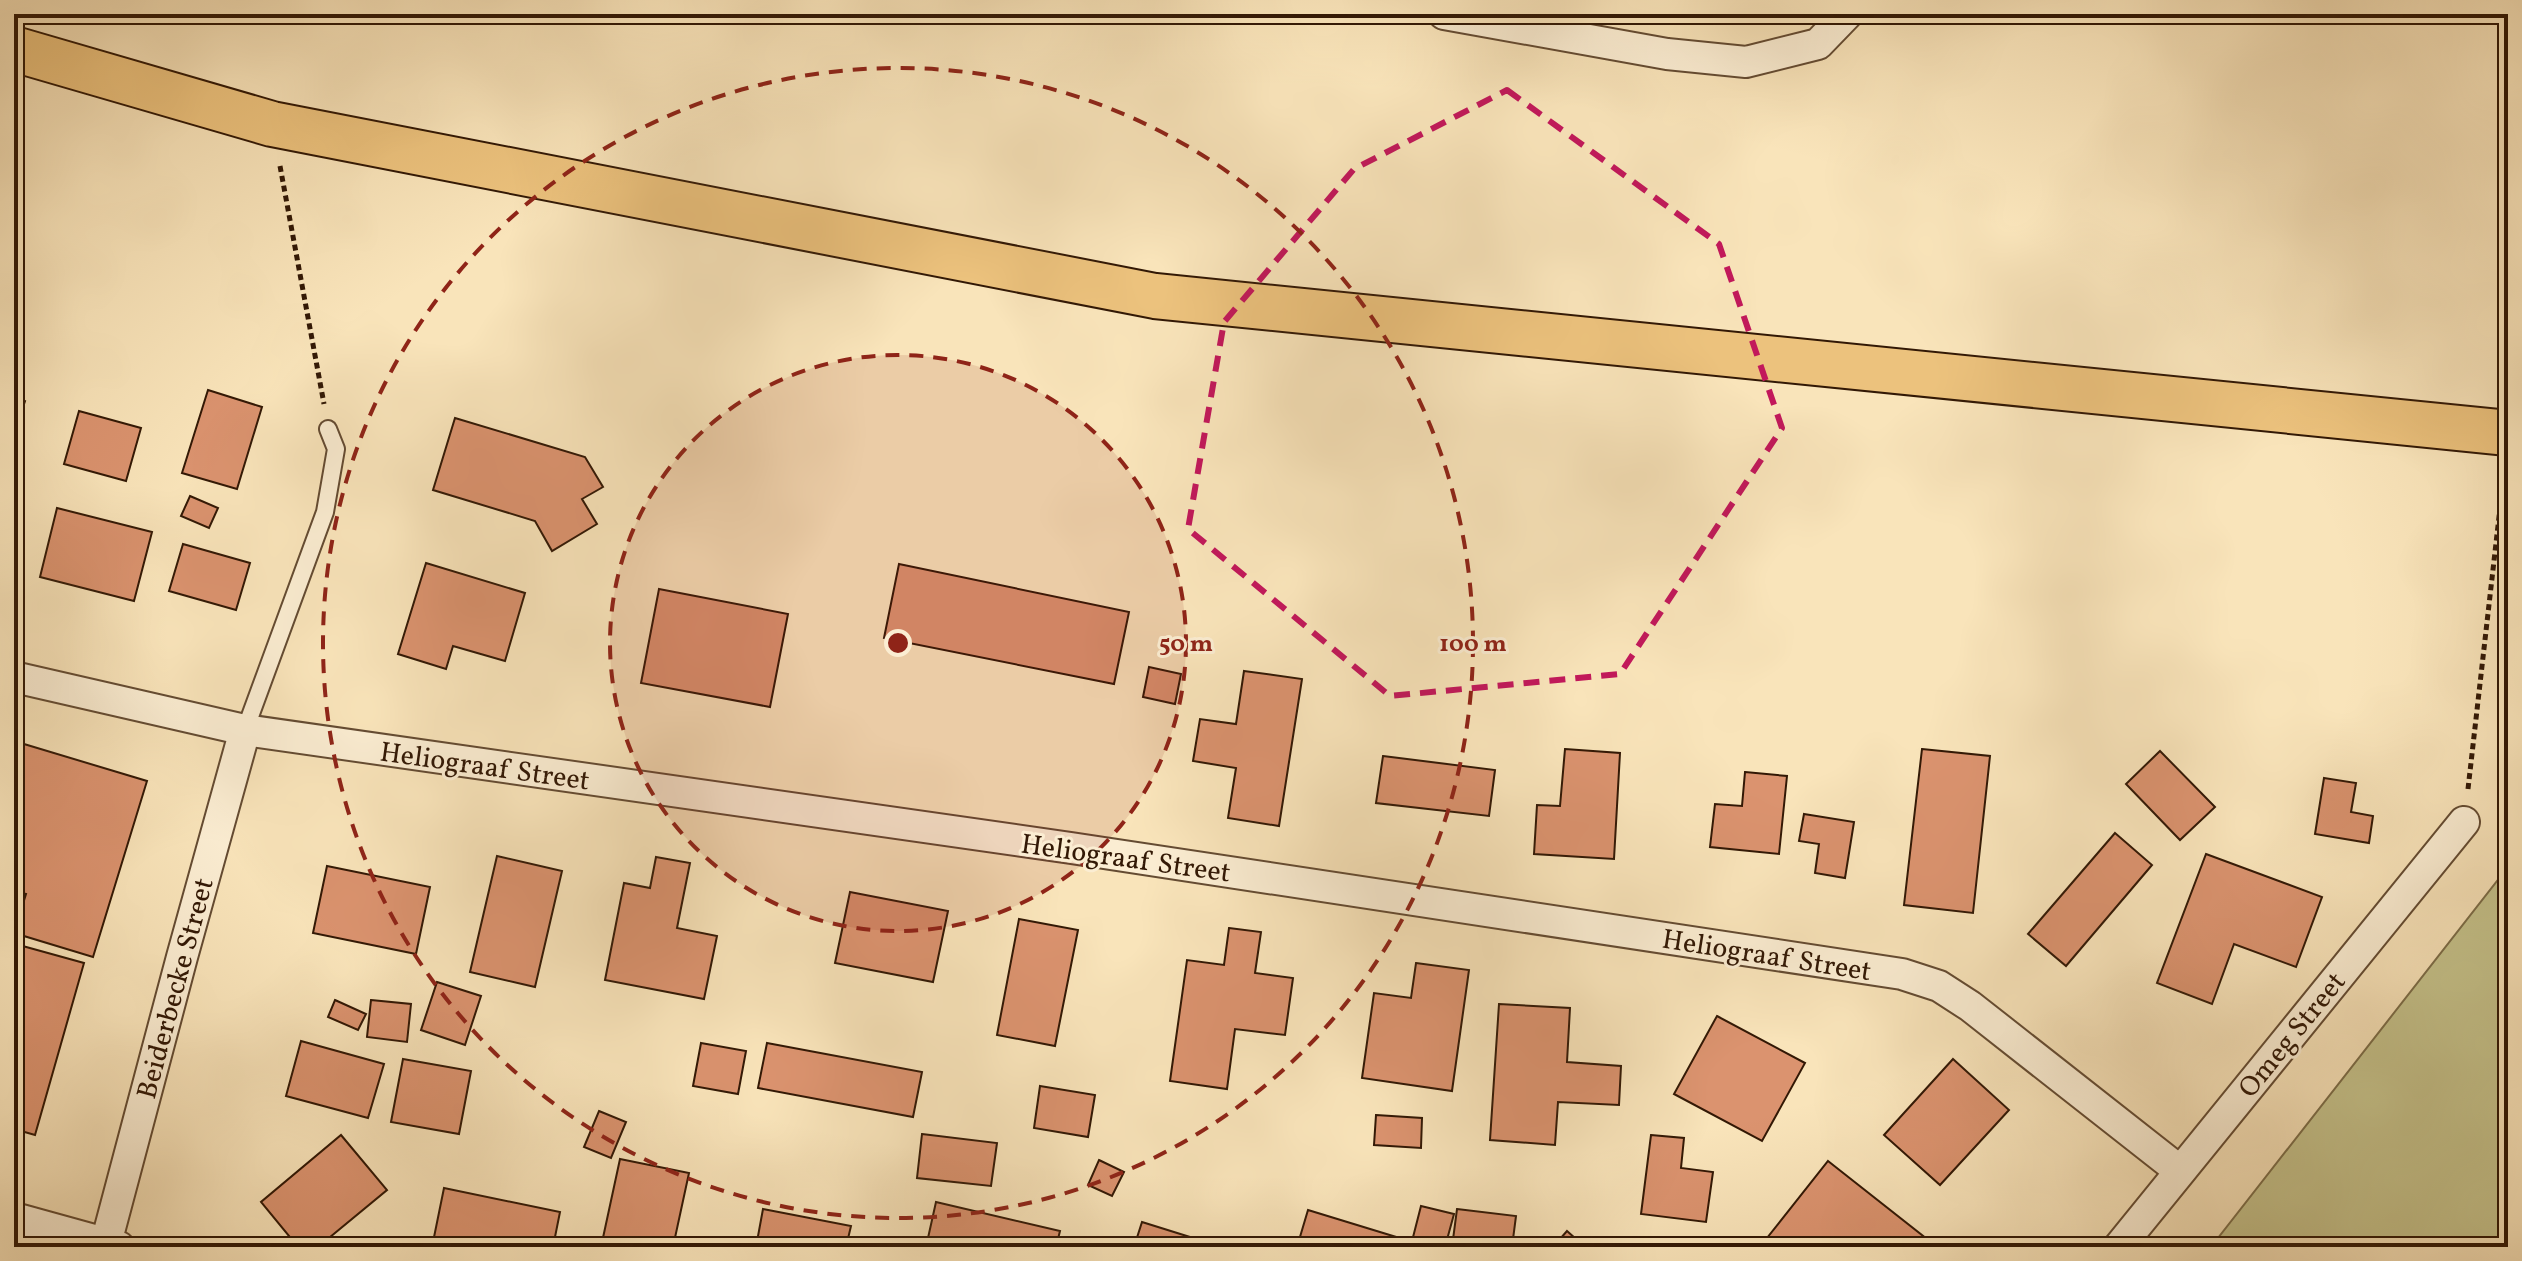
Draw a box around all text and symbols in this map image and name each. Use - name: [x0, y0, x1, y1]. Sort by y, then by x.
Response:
- text: 50 m: [1159, 628, 1213, 662]
- text: 100 m: [1439, 628, 1507, 662]
- centre of rings: [884, 629, 912, 657]
- street label: Heliograaf Street: [377, 733, 592, 801]
- street label: Heliograaf Street: [1018, 825, 1233, 893]
- street label: Beiderbecke Street: [128, 874, 225, 1104]
- street label: Heliograaf Street: [1659, 921, 1874, 992]
- street label: Omeg Street: [2230, 964, 2356, 1107]

